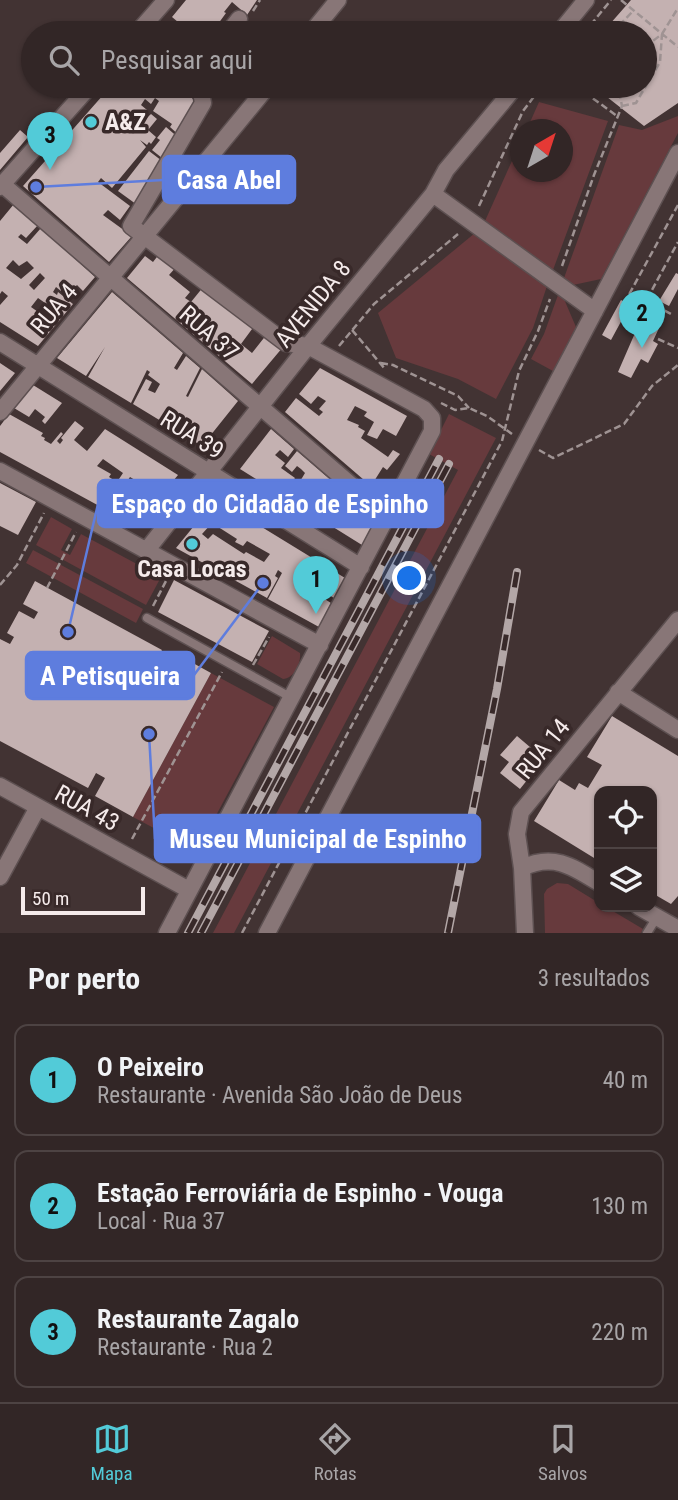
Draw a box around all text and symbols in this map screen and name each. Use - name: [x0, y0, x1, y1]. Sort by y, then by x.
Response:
- search box: [21, 21, 657, 98]
- icon: search: [45, 41, 83, 79]
- text: Pesquisar aqui: [101, 45, 253, 75]
- place label: A&Z: [105, 108, 146, 136]
- pin: 3: [27, 112, 73, 170]
- marker: A&Z: [83, 114, 99, 130]
- north arrow: [510, 119, 573, 182]
- callout: Casa Abel: [163, 156, 295, 203]
- text: Casa Abel: [177, 165, 281, 195]
- street label: AVENIDA 8: [269, 255, 357, 353]
- street label: RUA 4: [25, 278, 83, 340]
- pin: 2: [619, 290, 665, 348]
- street label: RUA 37: [174, 300, 244, 366]
- street label: RUA 39: [155, 405, 229, 465]
- callout: Espaço do Cidadão de Espinho: [98, 480, 443, 527]
- text: Espaço do Cidadão de Espinho: [112, 489, 428, 519]
- marker: Casa Locas: [184, 536, 200, 552]
- place label: Casa Locas: [137, 555, 247, 583]
- pin: 1: [293, 556, 339, 614]
- your location: [392, 561, 426, 595]
- callout: A Petisqueira: [26, 652, 194, 699]
- text: A Petisqueira: [40, 661, 180, 691]
- street label: RUA 14: [510, 713, 576, 785]
- street label: RUA 43: [50, 779, 124, 837]
- map controls: [594, 786, 657, 912]
- button: locate: [594, 786, 657, 849]
- callout: Museu Municipal de Espinho: [155, 815, 480, 862]
- text: Museu Municipal de Espinho: [169, 824, 467, 854]
- button: layers: [594, 849, 657, 912]
- scale bar: [21, 884, 145, 916]
- text: 50 m: [32, 887, 69, 910]
- text: Por perto: [28, 961, 140, 996]
- text: 3 resultados: [538, 965, 650, 992]
- text: O Peixeiro: [97, 1052, 204, 1082]
- text: 1: [47, 1067, 59, 1094]
- text: 40 m: [603, 1067, 648, 1094]
- text: Restaurante · Avenida São João de Deus: [97, 1082, 462, 1109]
- text: Estação Ferroviária de Espinho - Vouga: [97, 1178, 504, 1208]
- text: 2: [47, 1193, 59, 1220]
- text: 130 m: [591, 1193, 648, 1220]
- text: Local · Rua 37: [97, 1208, 225, 1235]
- text: Restaurante Zagalo: [97, 1304, 299, 1334]
- text: 3: [47, 1319, 59, 1346]
- text: 220 m: [591, 1319, 648, 1346]
- text: Restaurante · Rua 2: [97, 1334, 273, 1361]
- tab: Mapa: [91, 1420, 133, 1485]
- tab: Rotas: [314, 1420, 357, 1485]
- tab: Salvos: [538, 1420, 587, 1485]

